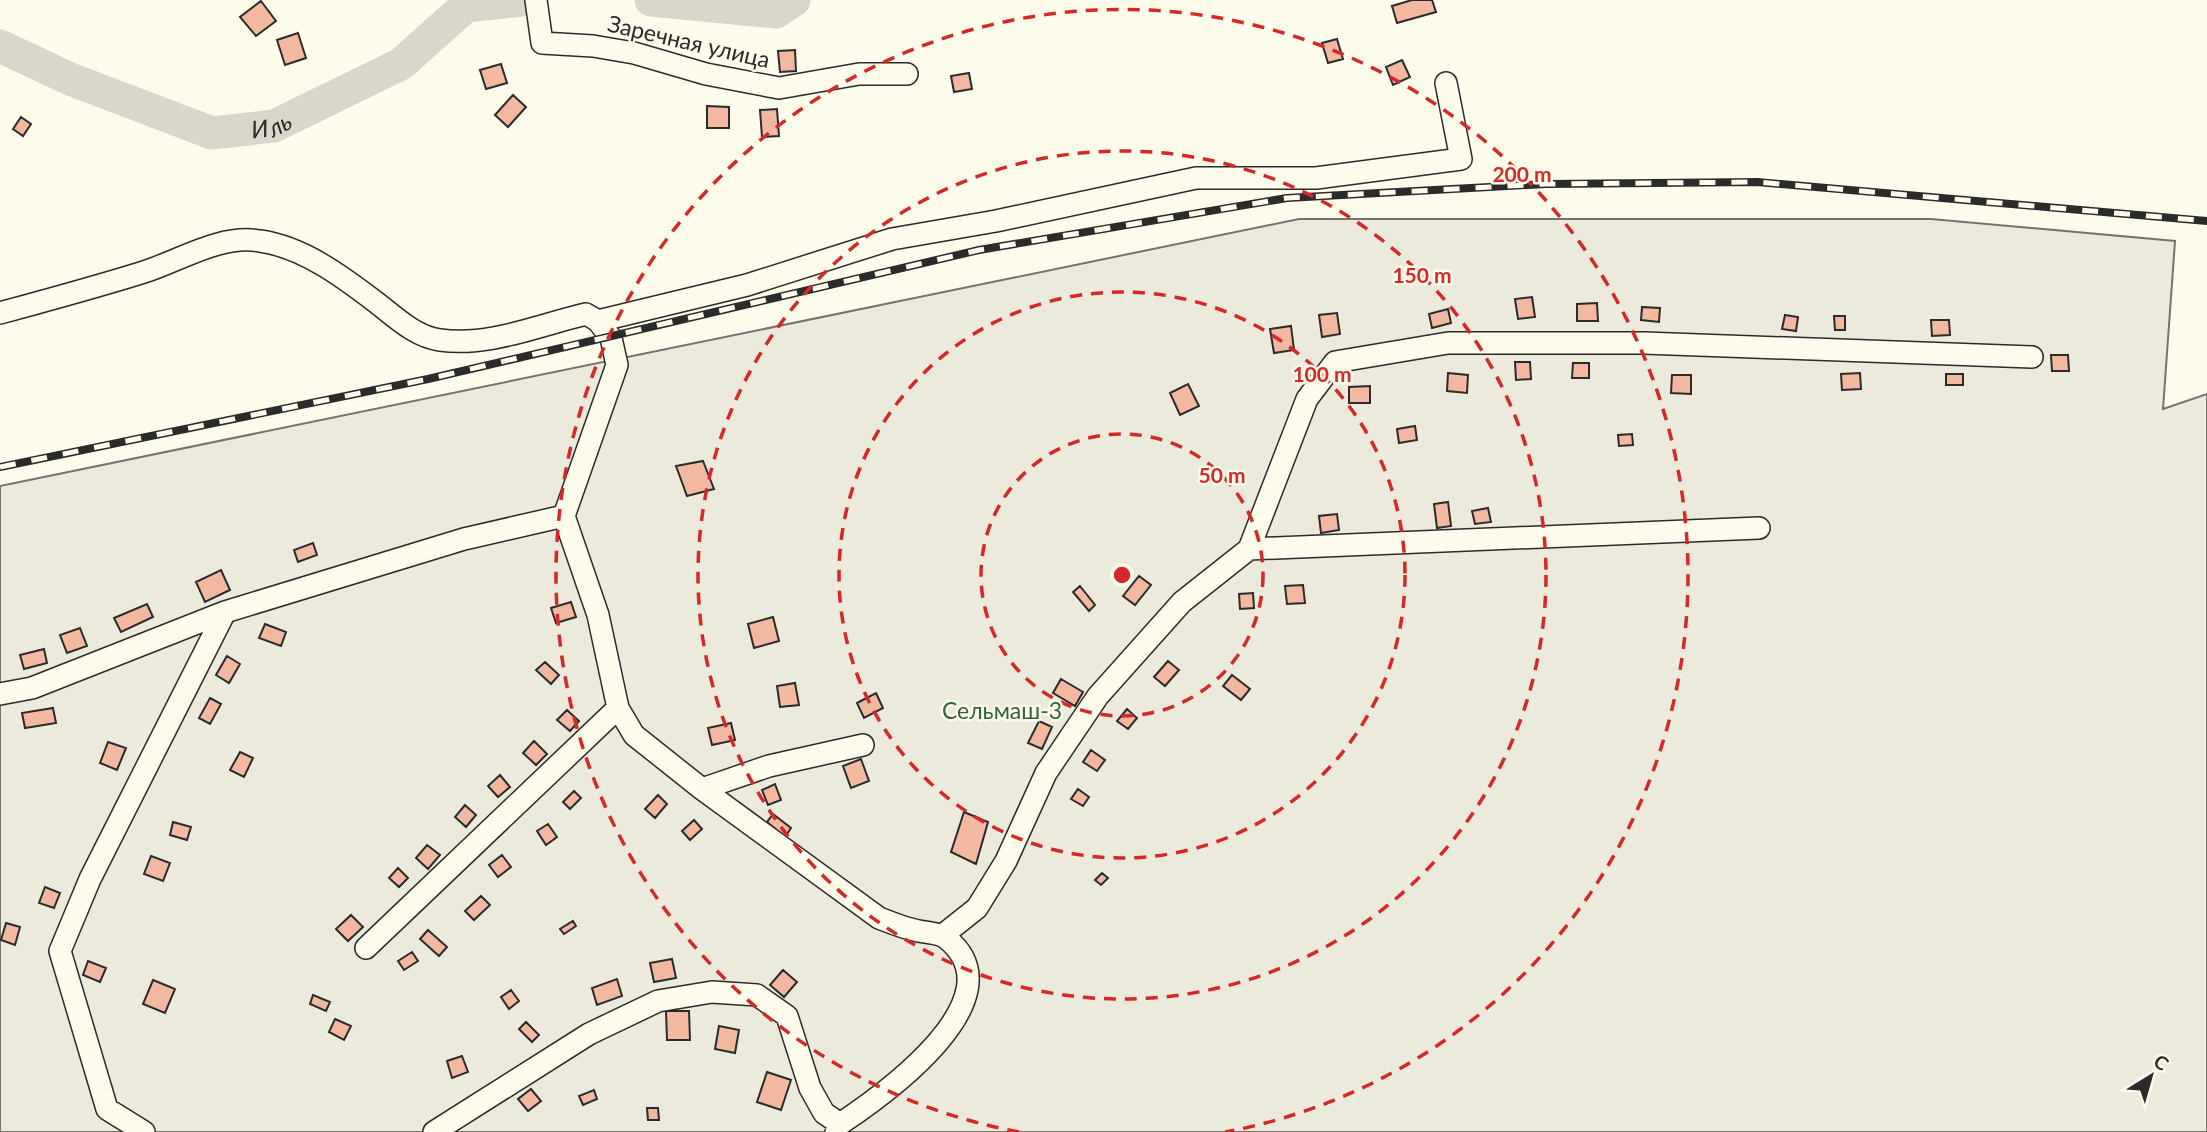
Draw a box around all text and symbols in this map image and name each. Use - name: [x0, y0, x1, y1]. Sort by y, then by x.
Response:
- street label: Заречная улица: [605, 9, 773, 73]
- water label: Иль: [250, 105, 296, 143]
- text: 200 m: [1492, 161, 1552, 186]
- text: 150 m: [1392, 262, 1452, 287]
- text: 100 m: [1292, 361, 1352, 386]
- text: 50 m: [1198, 462, 1246, 487]
- centre of rings: [1110, 563, 1134, 587]
- park label: Сельмаш-3: [942, 696, 1062, 724]
- north arrow: [2116, 1041, 2186, 1111]
- text: С: [2150, 1049, 2174, 1075]

